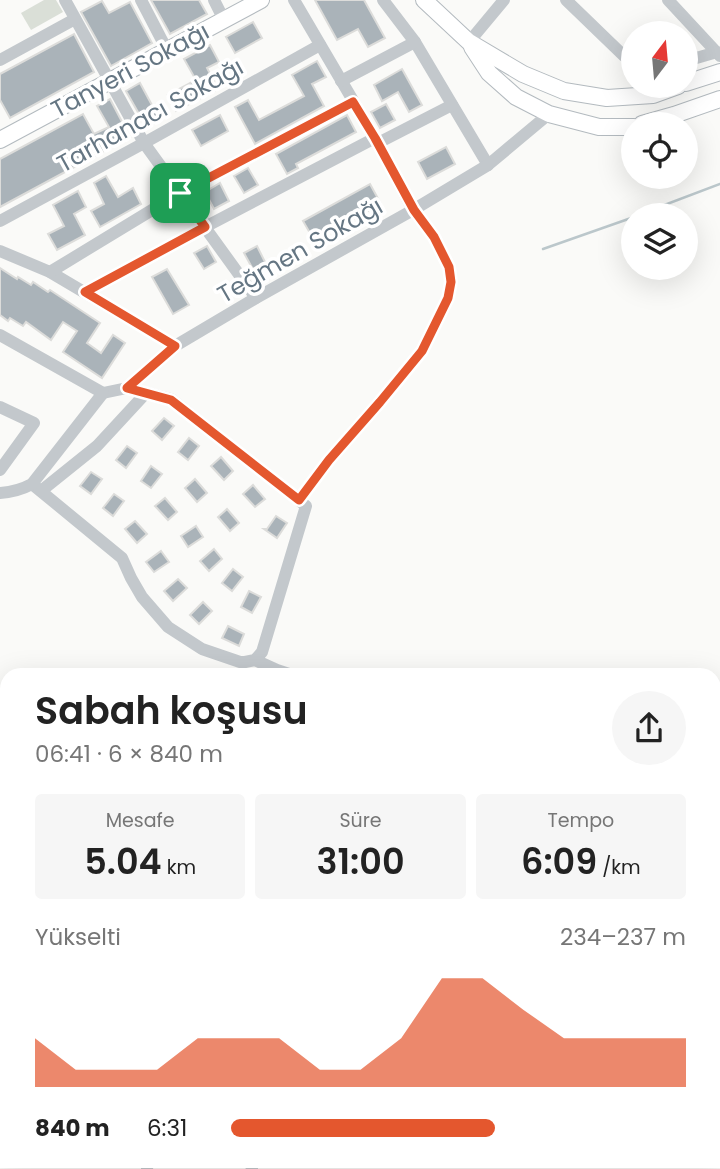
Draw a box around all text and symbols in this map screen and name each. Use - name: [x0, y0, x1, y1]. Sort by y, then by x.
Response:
- street label: Tanyeri Sokağı: [45, 14, 215, 126]
- north arrow: [621, 21, 698, 98]
- map controls: [621, 21, 698, 280]
- street label: Tarhanacı Sokağı: [51, 50, 249, 180]
- button: locate: [621, 112, 698, 189]
- pin: [150, 163, 210, 223]
- icon: arrive: [161, 174, 199, 212]
- street label: Teğmen Sokağı: [211, 189, 389, 311]
- button: layers: [621, 203, 698, 280]
- text: Sabah koşusu: [35, 684, 308, 737]
- button: share: [612, 691, 686, 765]
- text: 06:41 · 6 × 840 m: [35, 738, 223, 770]
- text: Mesafe: [106, 807, 175, 834]
- text: Süre: [339, 807, 382, 834]
- text: Tempo: [548, 807, 614, 834]
- text: 5.04: [84, 837, 162, 886]
- text: 31:00: [316, 837, 405, 886]
- text: 6:09: [521, 837, 597, 886]
- text: km: [162, 854, 196, 881]
- text: /km: [597, 854, 641, 881]
- text: Yükselti: [35, 921, 121, 953]
- text: 234–237 m: [560, 921, 686, 953]
- text: 840 m: [35, 1112, 110, 1144]
- text: 6:31: [147, 1112, 187, 1144]

